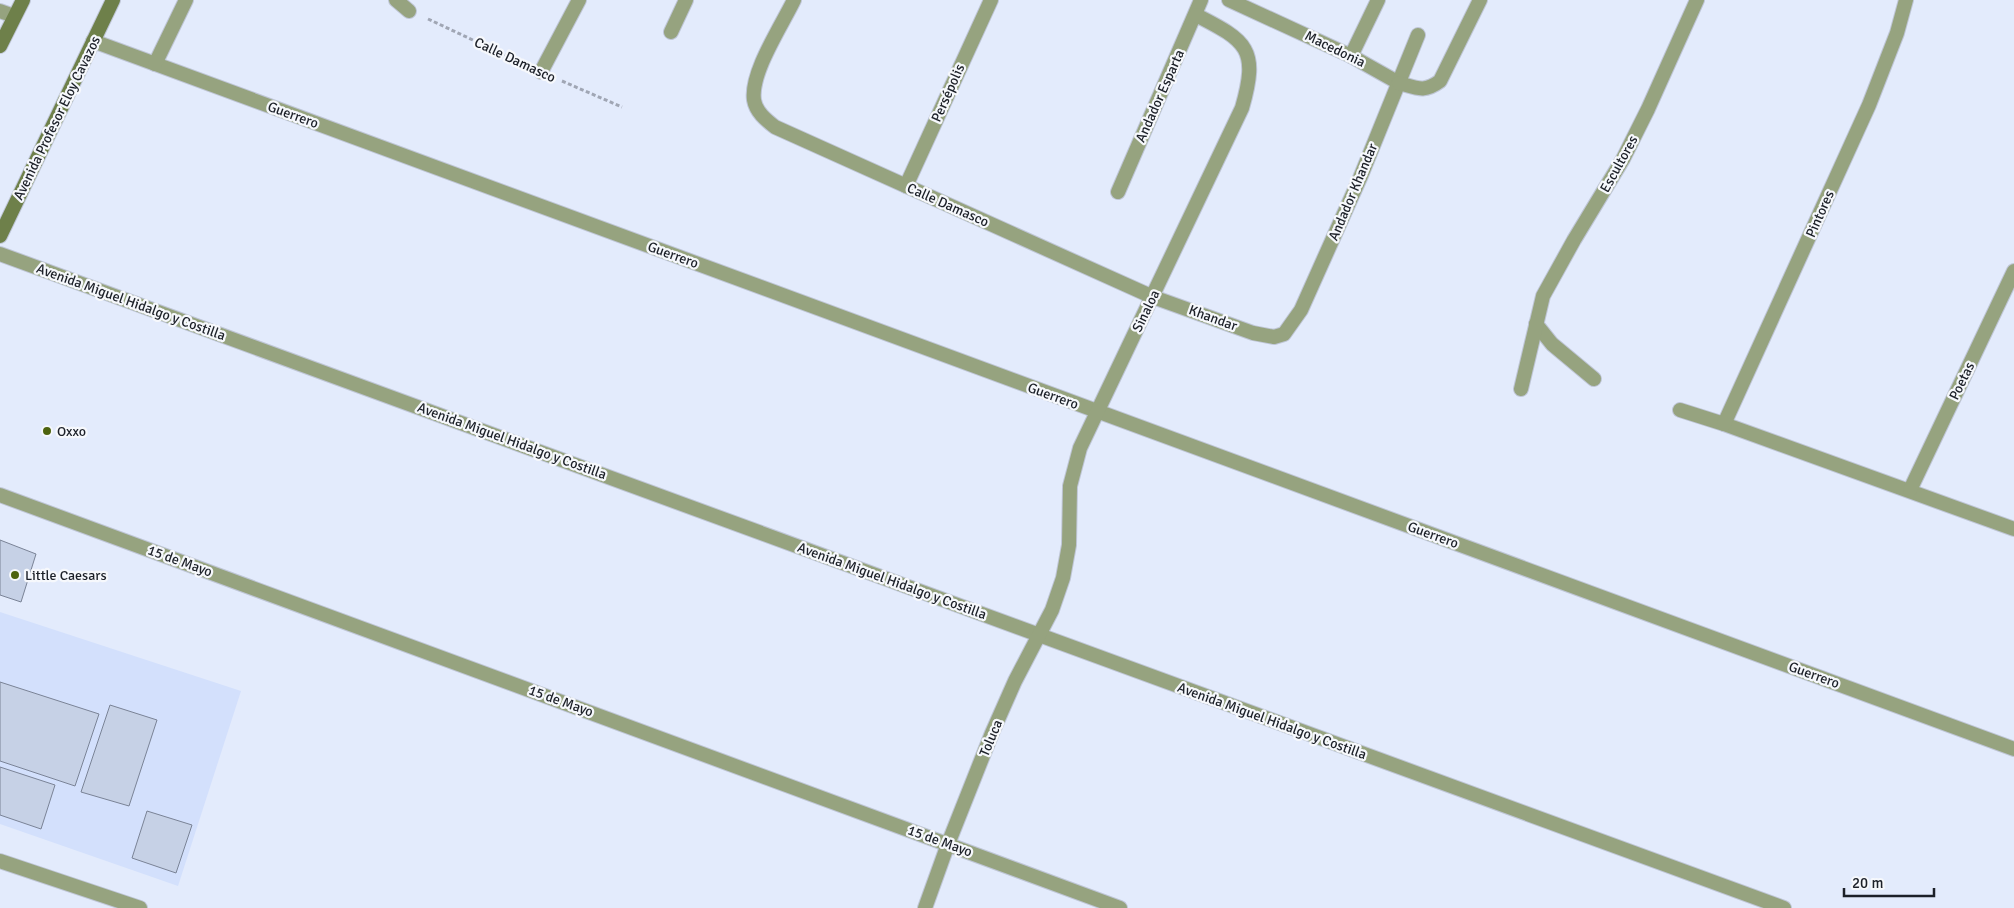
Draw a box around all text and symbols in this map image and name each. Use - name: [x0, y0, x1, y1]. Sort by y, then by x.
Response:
- street label: Macedonia: [1302, 27, 1368, 71]
- street label: Avenida Profesor Eloy Cavazos: [10, 33, 104, 203]
- street label: Calle Damasco: [472, 34, 558, 86]
- street label: Andador Esparta: [1132, 47, 1188, 145]
- street label: Persépolis: [928, 61, 968, 125]
- street label: Guerrero: [265, 98, 321, 132]
- street label: Escultores: [1596, 133, 1642, 195]
- street label: Andador Khandar: [1325, 140, 1381, 243]
- street label: Calle Damasco: [904, 179, 992, 231]
- street label: Pintores: [1802, 188, 1838, 240]
- street label: Guerrero: [645, 238, 701, 272]
- street label: Avenida Miguel Hidalgo y Costilla: [34, 260, 228, 344]
- street label: Sinaloa: [1129, 287, 1163, 335]
- street label: Khandar: [1186, 301, 1240, 335]
- street label: Poetas: [1946, 359, 1978, 403]
- street label: Guerrero: [1025, 379, 1081, 413]
- street label: Avenida Miguel Hidalgo y Costilla: [415, 399, 609, 483]
- place label: Oxxo: [57, 423, 86, 440]
- marker: Oxxo: [41, 425, 53, 437]
- street label: Guerrero: [1405, 518, 1461, 552]
- street label: Avenida Miguel Hidalgo y Costilla: [795, 539, 989, 623]
- street label: 15 de Mayo: [145, 541, 215, 581]
- place label: Little Caesars: [25, 567, 107, 584]
- marker: Little Caesars: [9, 569, 21, 581]
- street label: Guerrero: [1786, 658, 1842, 692]
- street label: Avenida Miguel Hidalgo y Costilla: [1175, 679, 1369, 763]
- street label: 15 de Mayo: [526, 681, 596, 721]
- street label: Toluca: [976, 717, 1006, 759]
- street label: 15 de Mayo: [905, 821, 975, 861]
- scale bar: [1844, 866, 1934, 898]
- text: 20 m: [1852, 874, 1883, 892]

